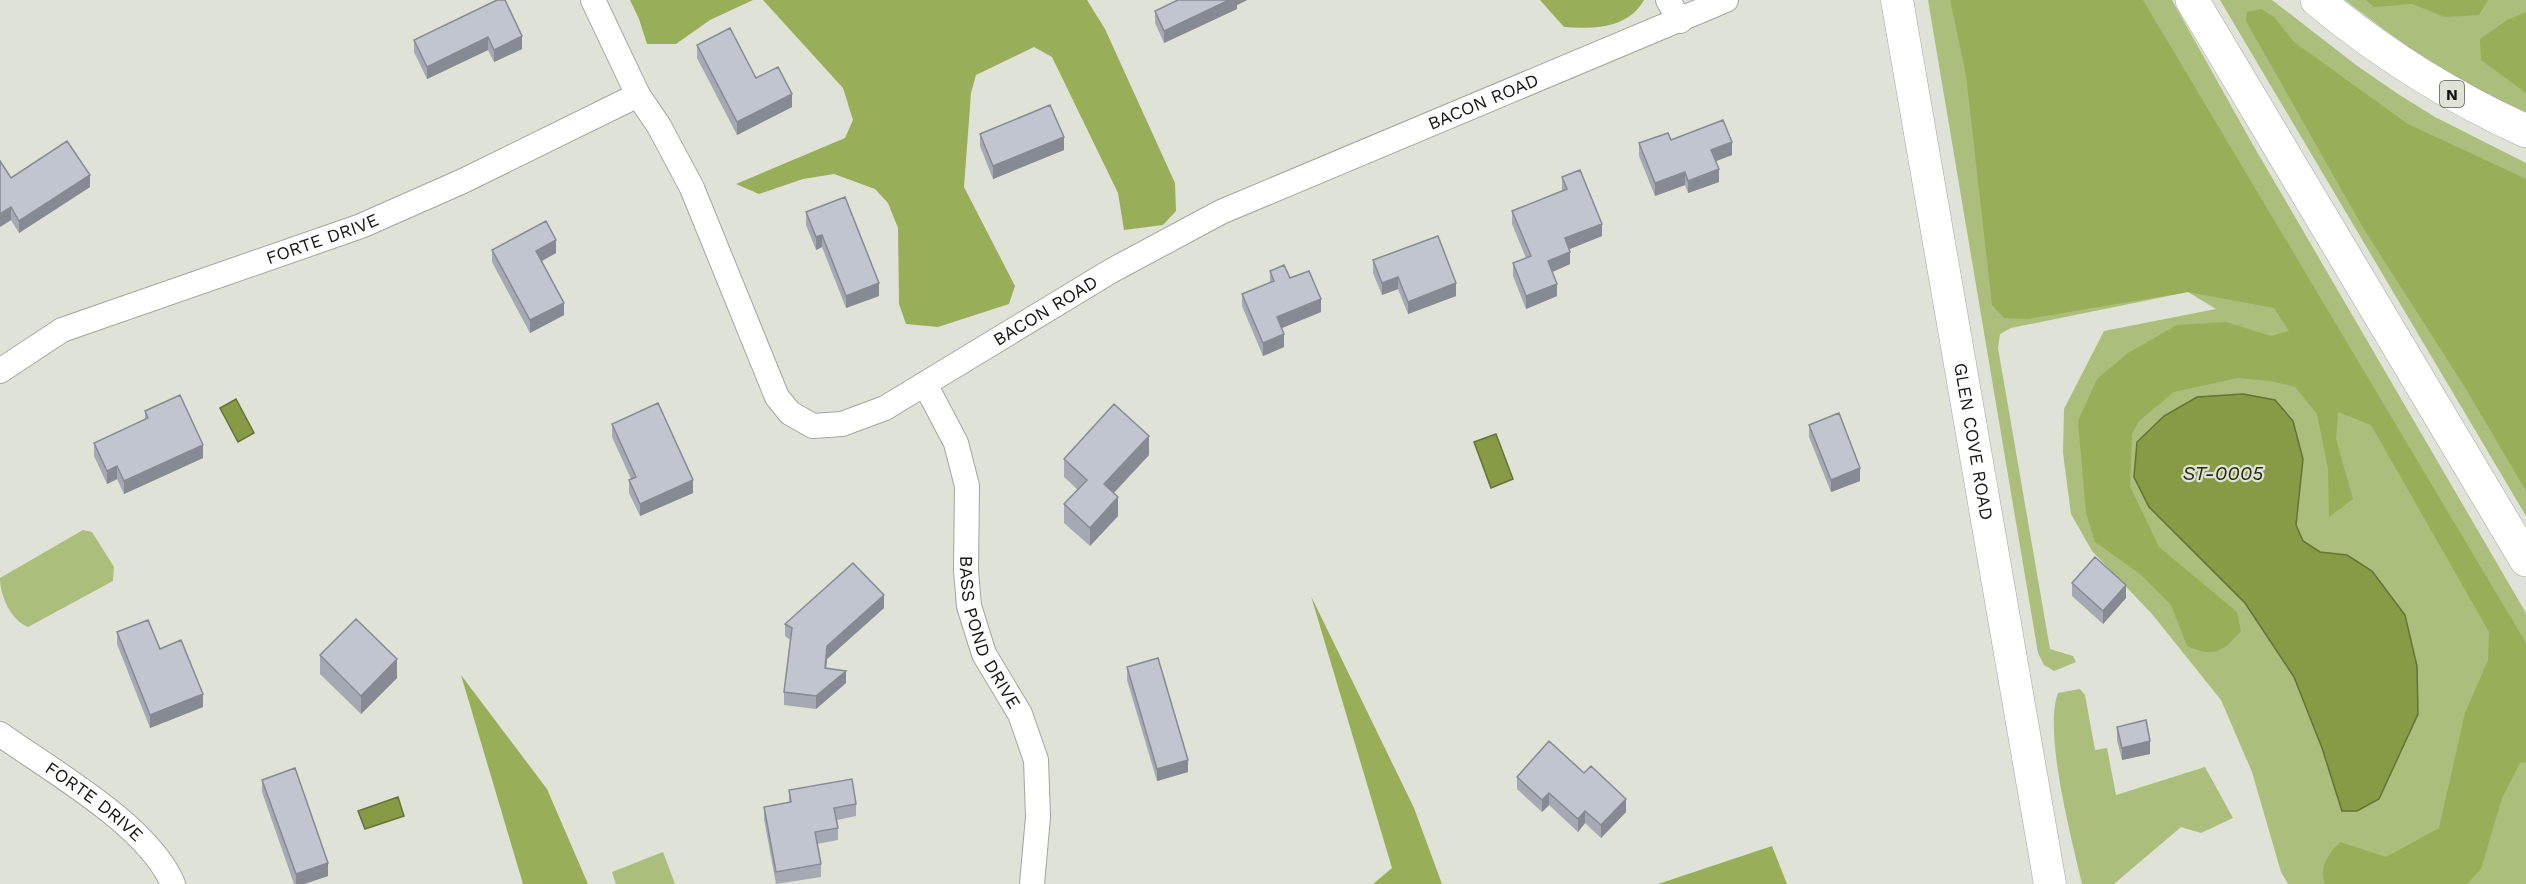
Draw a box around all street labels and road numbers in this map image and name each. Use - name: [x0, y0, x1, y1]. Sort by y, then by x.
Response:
- street label: BACON ROAD: [1425, 69, 1542, 134]
- road number: N: [2440, 81, 2464, 107]
- street label: FORTE DRIVE: [263, 209, 382, 268]
- street label: BACON ROAD: [989, 271, 1101, 350]
- street label: GLEN COVE ROAD: [1950, 361, 1998, 522]
- street label: BASS POND DRIVE: [956, 555, 1025, 712]
- street label: FORTE DRIVE: [42, 757, 148, 845]

